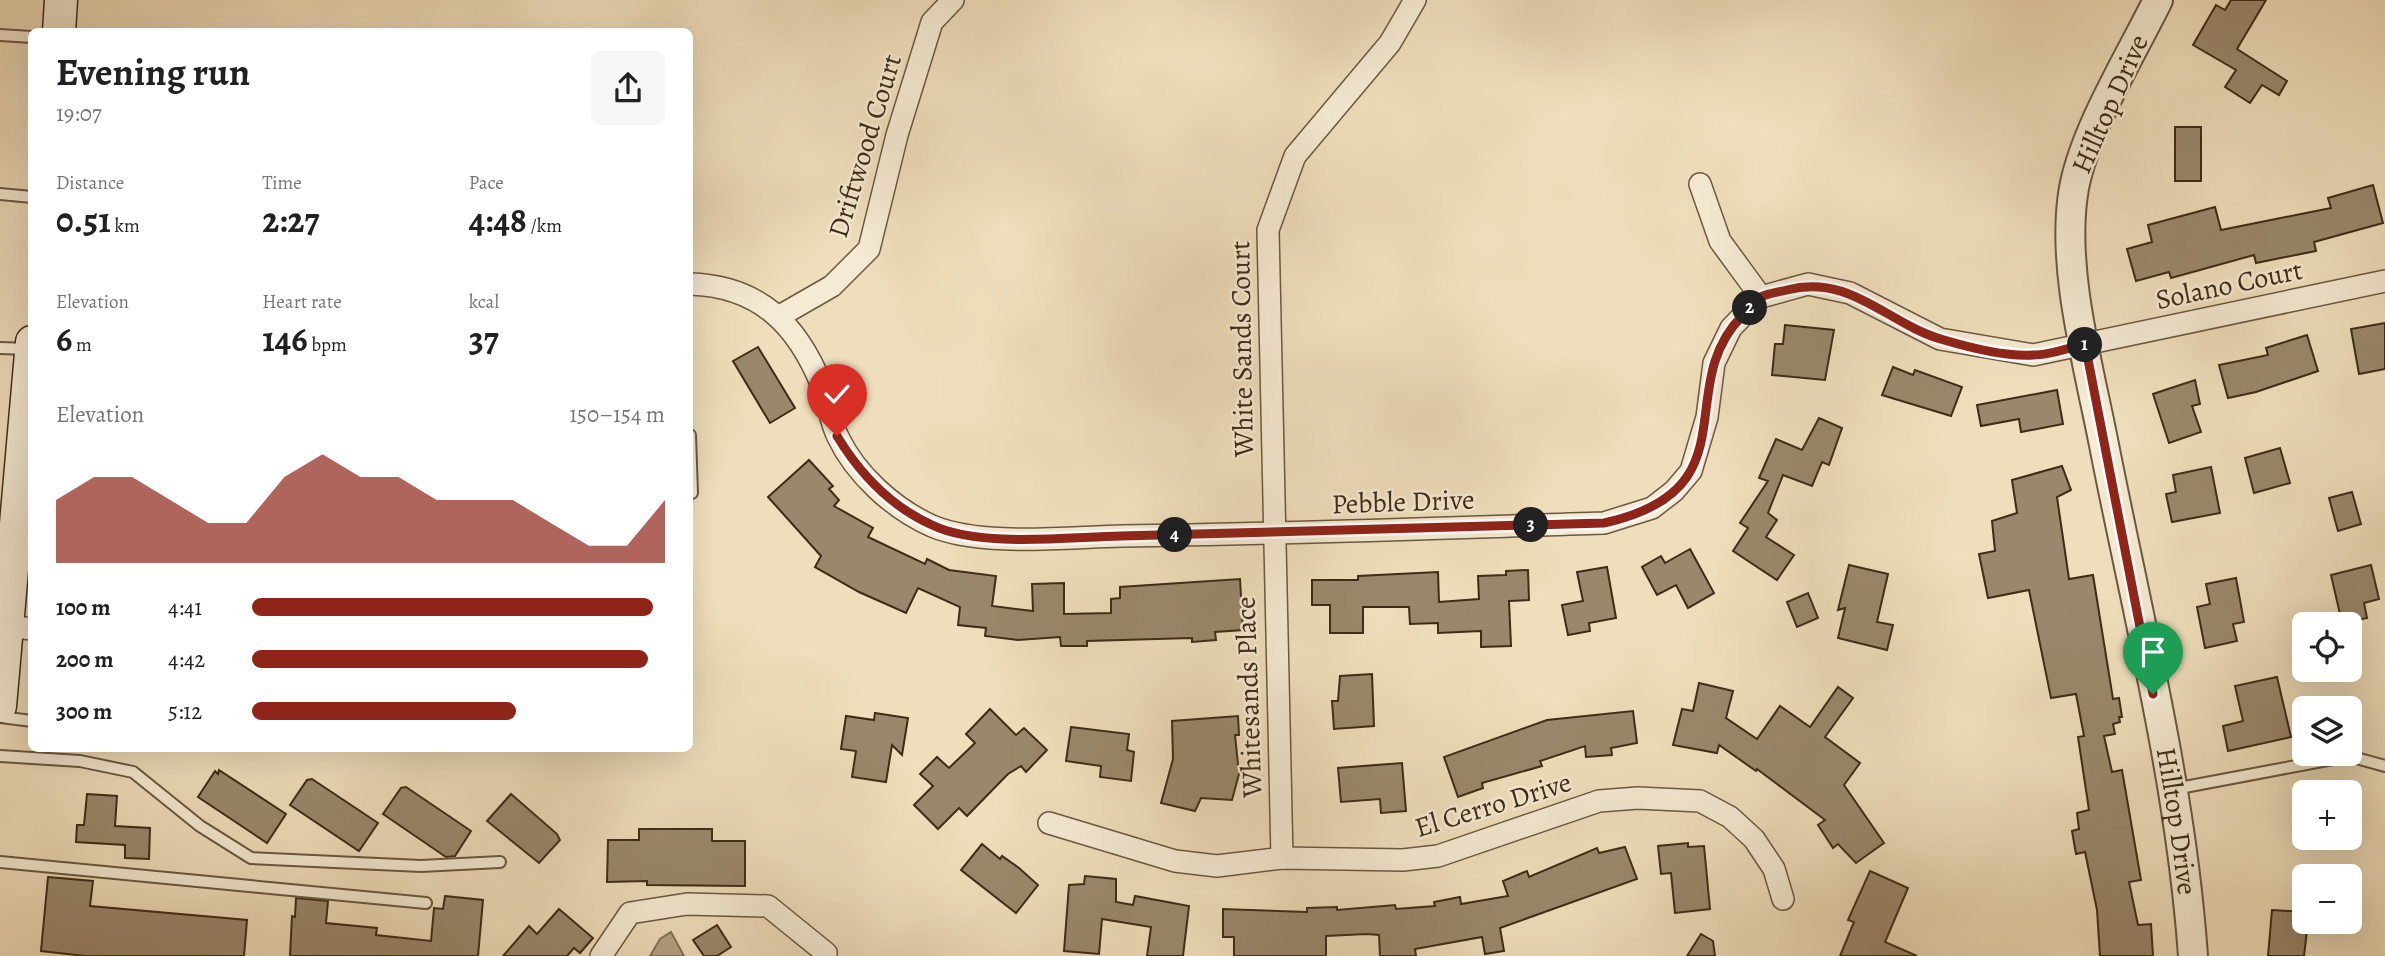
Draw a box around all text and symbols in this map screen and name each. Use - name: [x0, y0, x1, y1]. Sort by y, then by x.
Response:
- street label: Hilltop Drive: [2062, 28, 2158, 180]
- text: Evening run: [56, 46, 250, 98]
- street label: Driftwood Court: [819, 49, 911, 243]
- button: share: [591, 51, 665, 125]
- text: 19:07: [56, 98, 102, 129]
- text: Distance: [56, 170, 124, 196]
- text: Time: [262, 170, 302, 196]
- text: Pace: [469, 170, 504, 196]
- text: 0.51: [56, 196, 111, 244]
- text: 2:27: [262, 196, 319, 244]
- text: 4:48: [469, 196, 527, 244]
- text: km: [111, 213, 140, 239]
- text: /km: [527, 213, 562, 239]
- street label: White Sands Court: [1221, 240, 1263, 459]
- street label: Solano Court: [2152, 251, 2306, 319]
- text: Elevation: [56, 289, 129, 315]
- text: Heart rate: [262, 289, 342, 315]
- text: kcal: [469, 289, 499, 315]
- pin: 2: [1732, 290, 1768, 326]
- text: 2: [1745, 294, 1754, 320]
- text: 6: [56, 315, 72, 363]
- text: 146: [262, 315, 308, 363]
- text: 37: [469, 315, 499, 363]
- pin: 1: [2068, 328, 2102, 362]
- text: 1: [2081, 331, 2088, 357]
- text: m: [72, 332, 92, 358]
- text: bpm: [308, 332, 347, 358]
- pin: [807, 364, 867, 436]
- icon: check: [818, 375, 856, 413]
- text: Elevation: [56, 399, 144, 430]
- text: 150–154 m: [569, 399, 665, 430]
- street label: Pebble Drive: [1331, 481, 1475, 523]
- pin: 3: [1514, 508, 1548, 542]
- text: 3: [1526, 511, 1535, 537]
- pin: 4: [1158, 518, 1192, 552]
- text: 4: [1170, 521, 1179, 547]
- text: 100 m: [56, 592, 111, 623]
- text: 4:41: [168, 592, 202, 623]
- street label: Whitesands Place: [1226, 596, 1272, 799]
- map controls: [2292, 612, 2362, 934]
- button: locate: [2292, 612, 2362, 682]
- pin: [2123, 622, 2183, 694]
- icon: arrive: [2134, 633, 2172, 671]
- text: 200 m: [56, 644, 114, 675]
- text: 4:42: [168, 644, 205, 675]
- text: 300 m: [56, 696, 112, 727]
- text: 5:12: [168, 696, 202, 727]
- button: layers: [2292, 696, 2362, 766]
- street label: Hilltop Drive: [2147, 744, 2206, 897]
- street label: El Cerro Drive: [1410, 763, 1576, 847]
- button: +: [2292, 780, 2362, 850]
- button: −: [2292, 864, 2362, 934]

